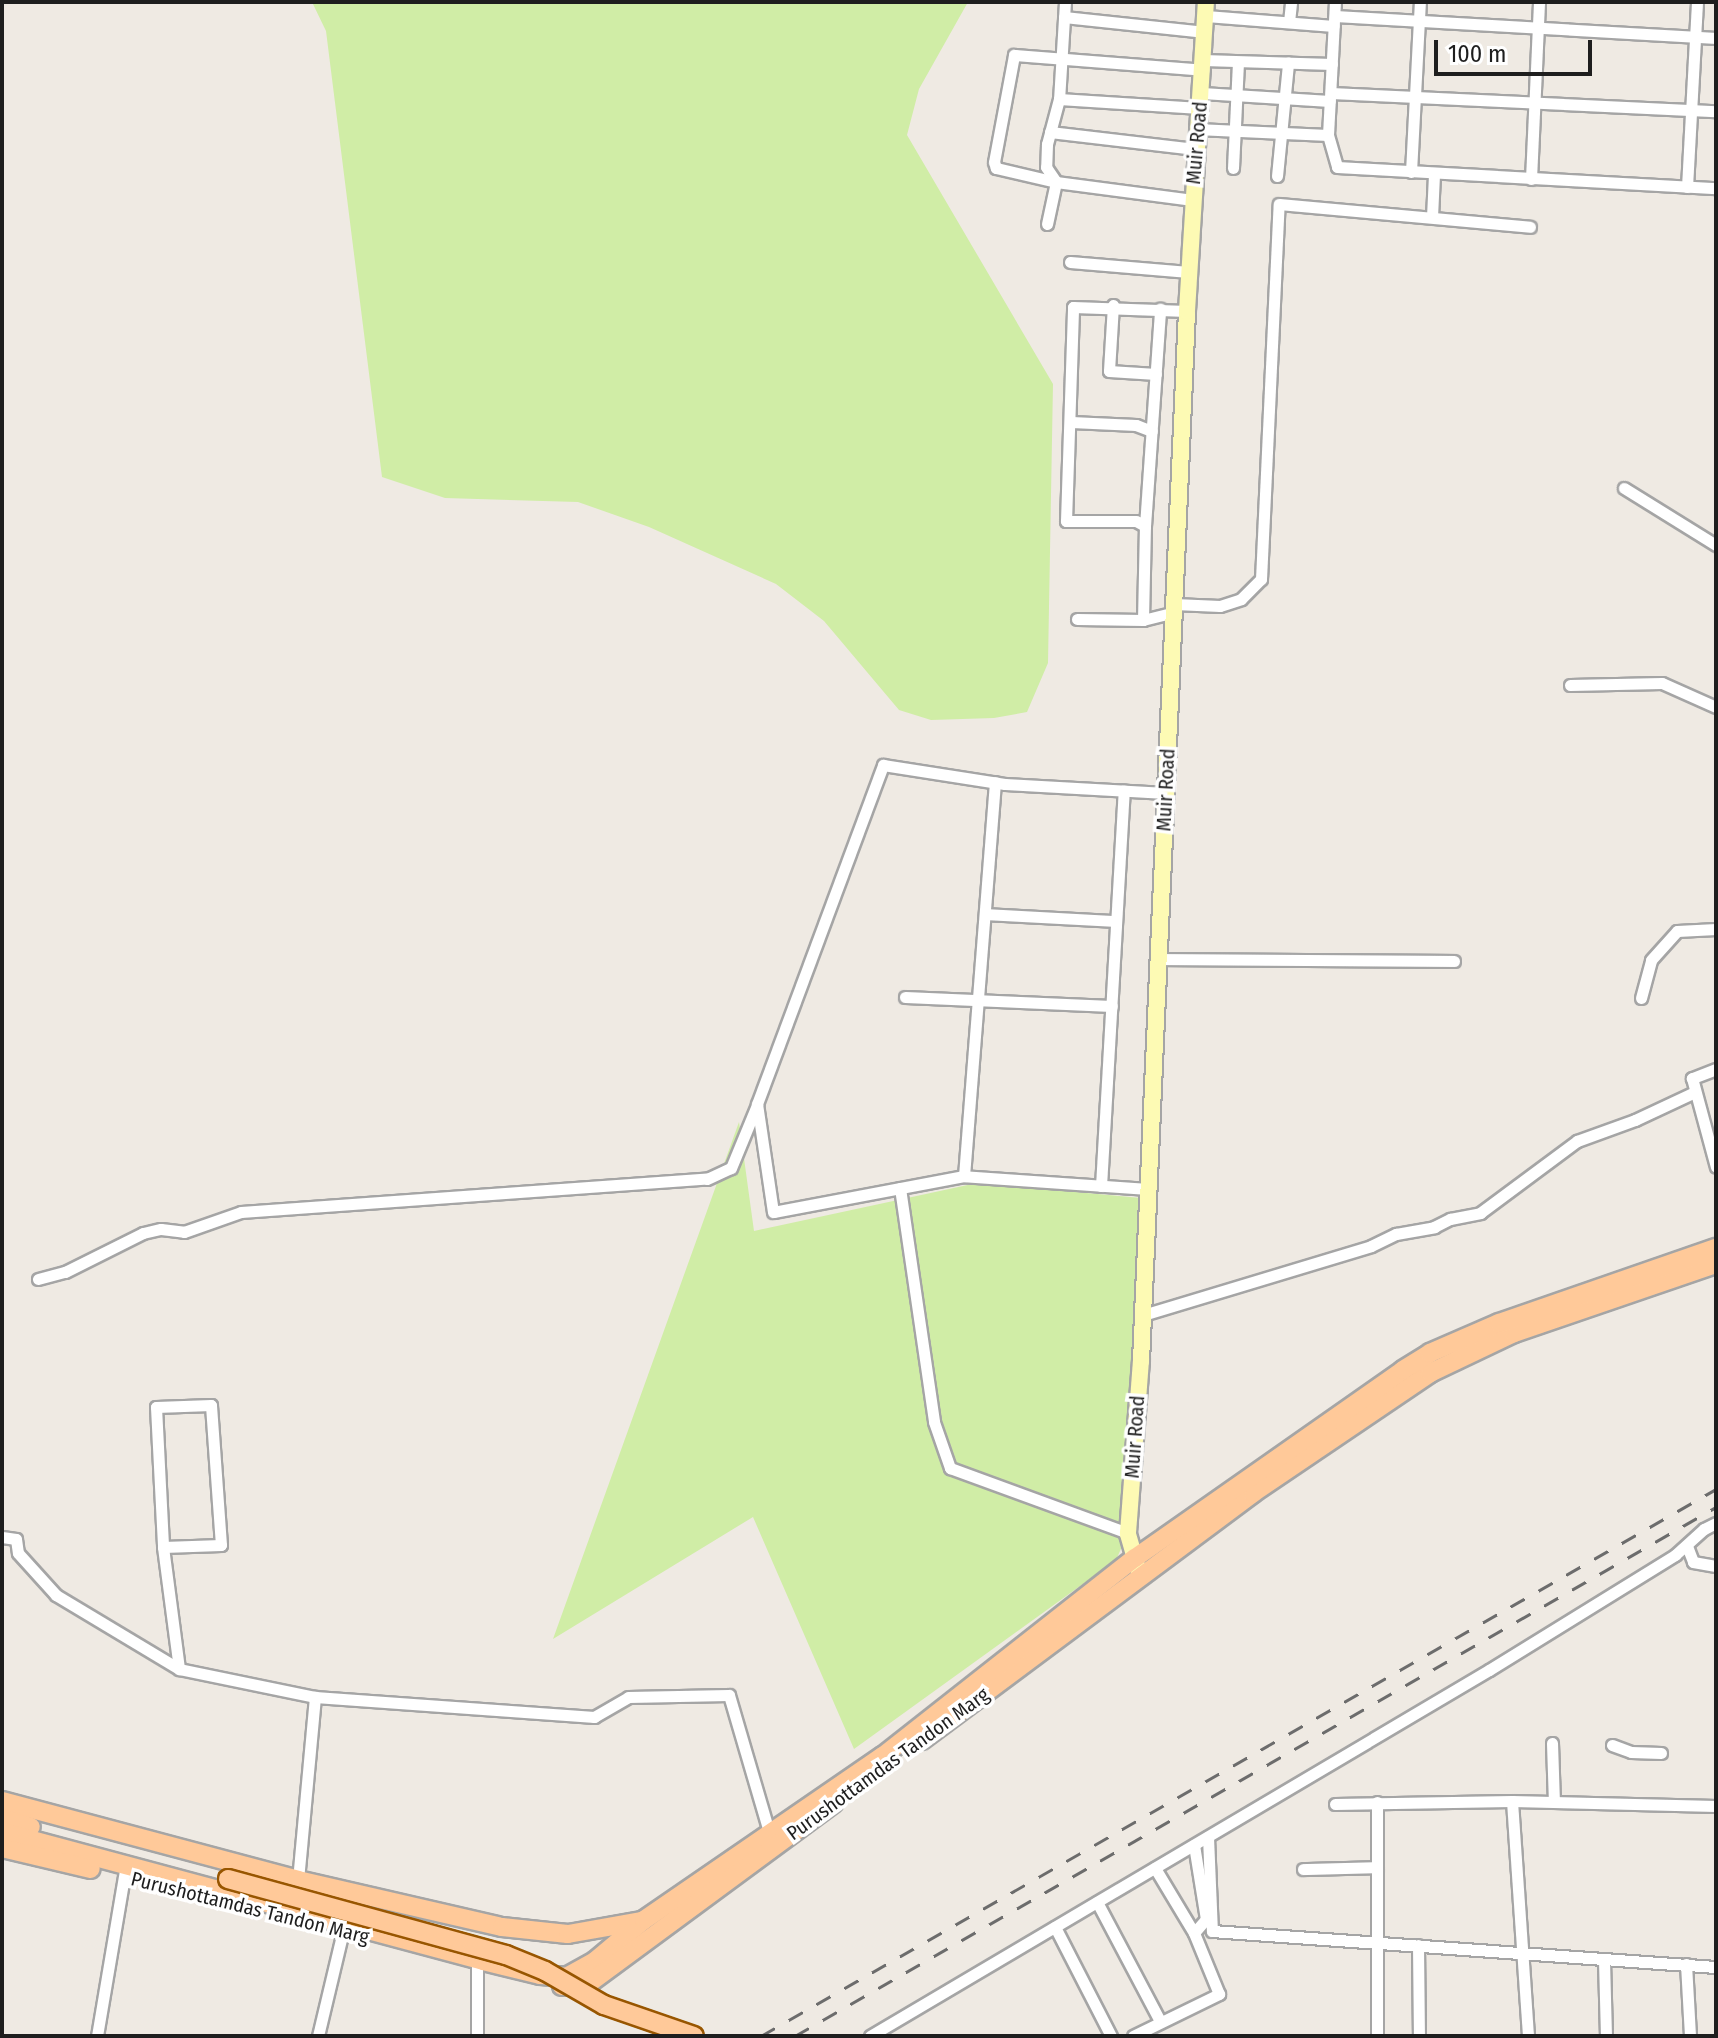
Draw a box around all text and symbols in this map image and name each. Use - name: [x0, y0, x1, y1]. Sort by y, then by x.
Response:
- scale bar: [1438, 24, 1596, 74]
- text: 100 m: [1448, 40, 1506, 68]
- street label: Muir Road: [1181, 101, 1213, 185]
- street label: Muir Road: [1152, 748, 1180, 832]
- street label: Muir Road: [1120, 1395, 1150, 1479]
- street label: Purushottamdas Tandon Marg: [782, 1682, 994, 1846]
- street label: Purushottamdas Tandon Marg: [129, 1867, 371, 1949]

